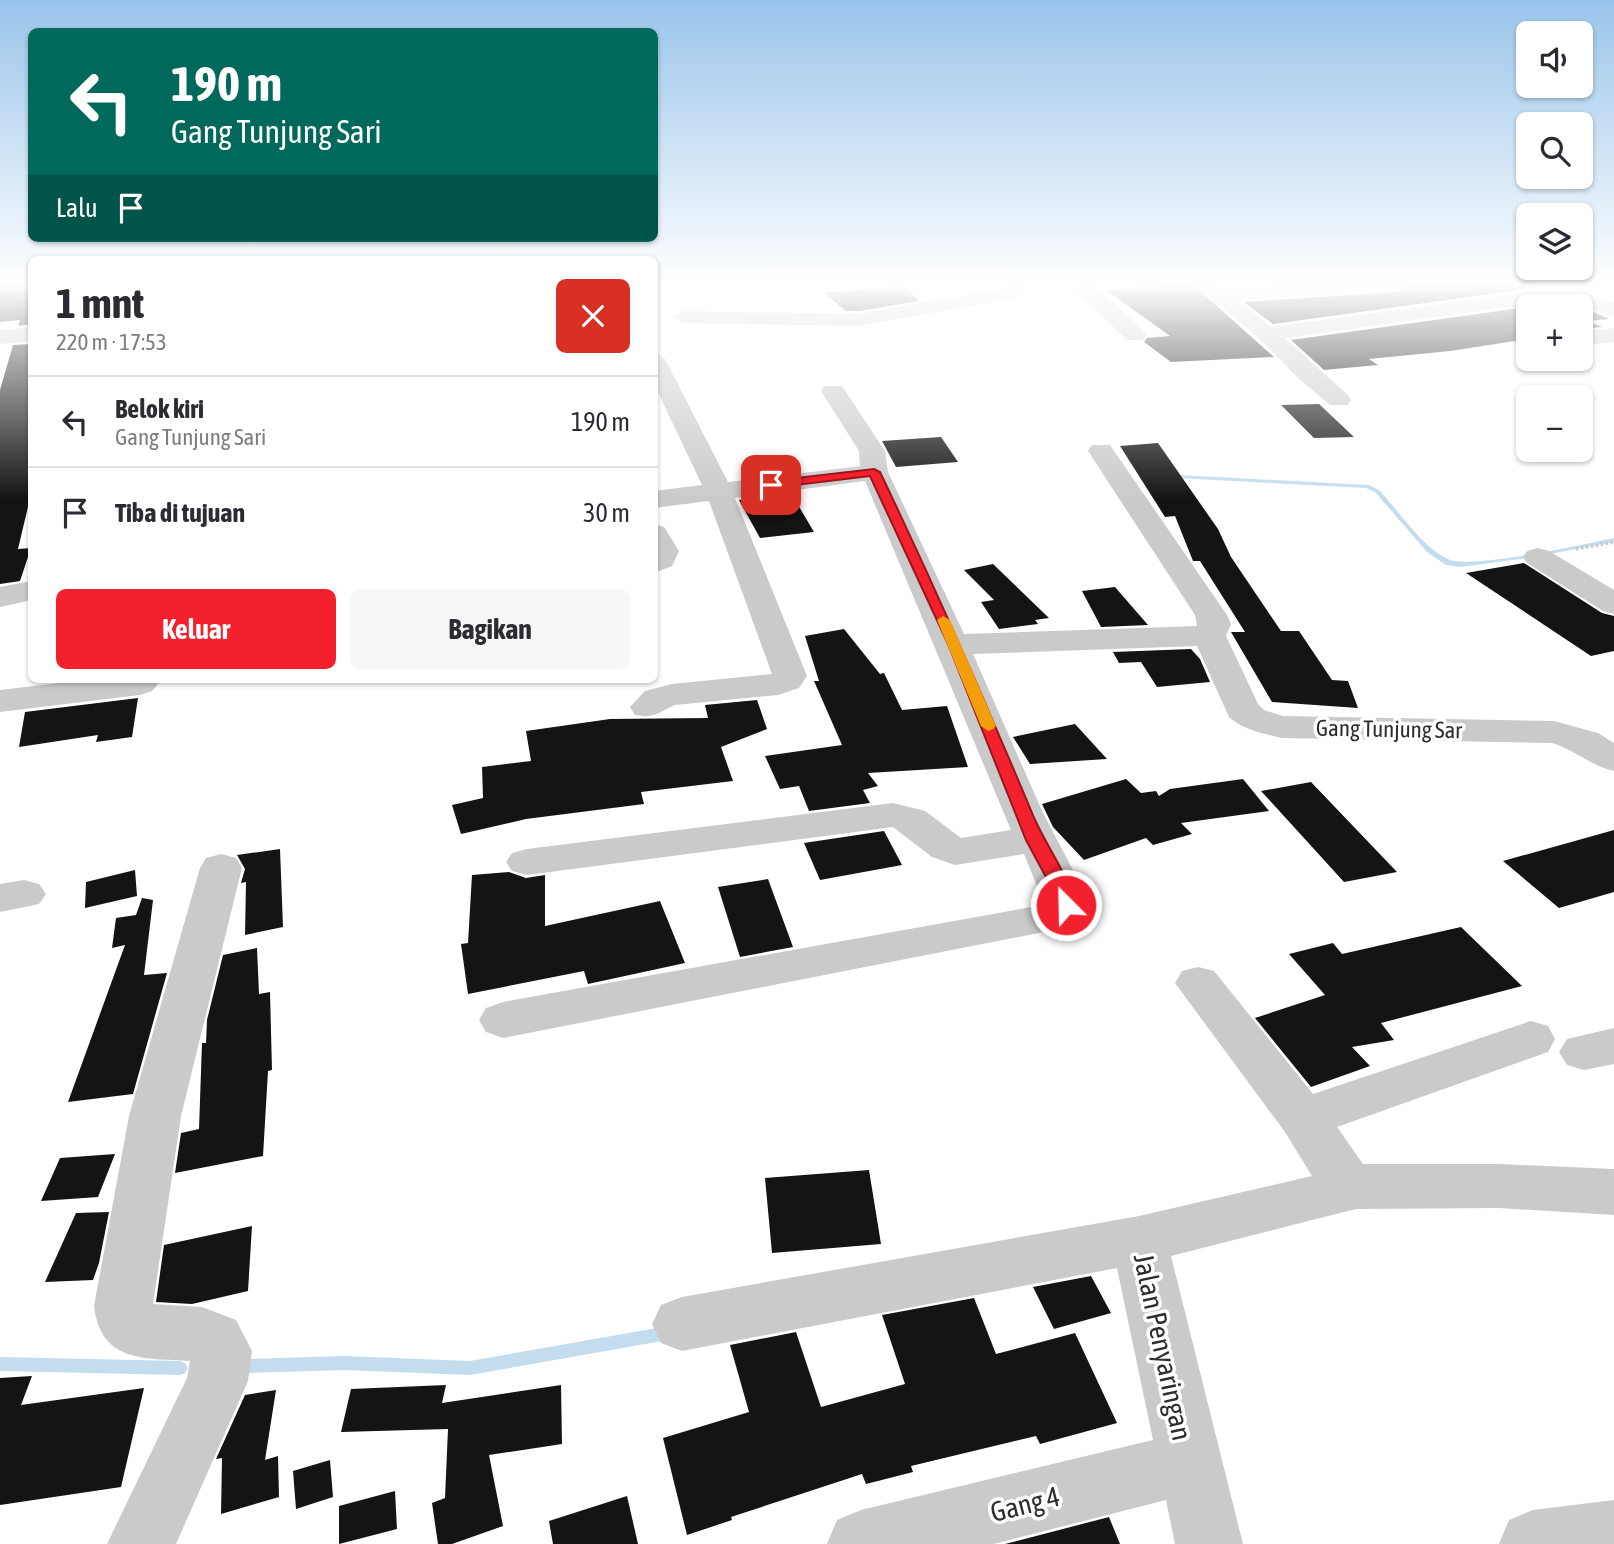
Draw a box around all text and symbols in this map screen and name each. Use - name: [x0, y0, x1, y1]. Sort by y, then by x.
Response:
- map controls: [1516, 21, 1593, 462]
- button: sound: [1516, 21, 1593, 98]
- text: 190 m: [171, 55, 282, 111]
- icon: left: [56, 56, 147, 147]
- button: search: [1516, 112, 1593, 189]
- text: Gang Tunjung Sari: [171, 113, 382, 150]
- icon: arrive: [112, 189, 150, 227]
- text: Lalu: [56, 193, 98, 223]
- button: layers: [1516, 203, 1593, 280]
- text: 1 mnt: [56, 279, 144, 327]
- button: close: [556, 279, 630, 353]
- button: +: [1516, 294, 1593, 371]
- text: 220 m · 17:53: [56, 329, 167, 355]
- button: −: [1516, 385, 1593, 462]
- text: Belok kiri: [115, 394, 204, 424]
- icon: left: [56, 403, 94, 441]
- text: 190 m: [571, 407, 630, 437]
- text: Gang Tunjung Sari: [115, 424, 266, 450]
- pin: [741, 455, 801, 515]
- icon: arrive: [752, 466, 790, 504]
- icon: arrive: [56, 494, 94, 532]
- text: Tiba di tujuan: [115, 498, 245, 528]
- text: 30 m: [583, 498, 630, 528]
- button: Keluar: [56, 589, 336, 669]
- button: Bagikan: [350, 589, 630, 669]
- street label: Gang Tunjung Sar: [1316, 715, 1463, 743]
- position arrow: [1029, 868, 1103, 942]
- street label: Jalan Penyaringan: [1128, 1251, 1198, 1443]
- street label: Gang 4: [987, 1480, 1063, 1528]

